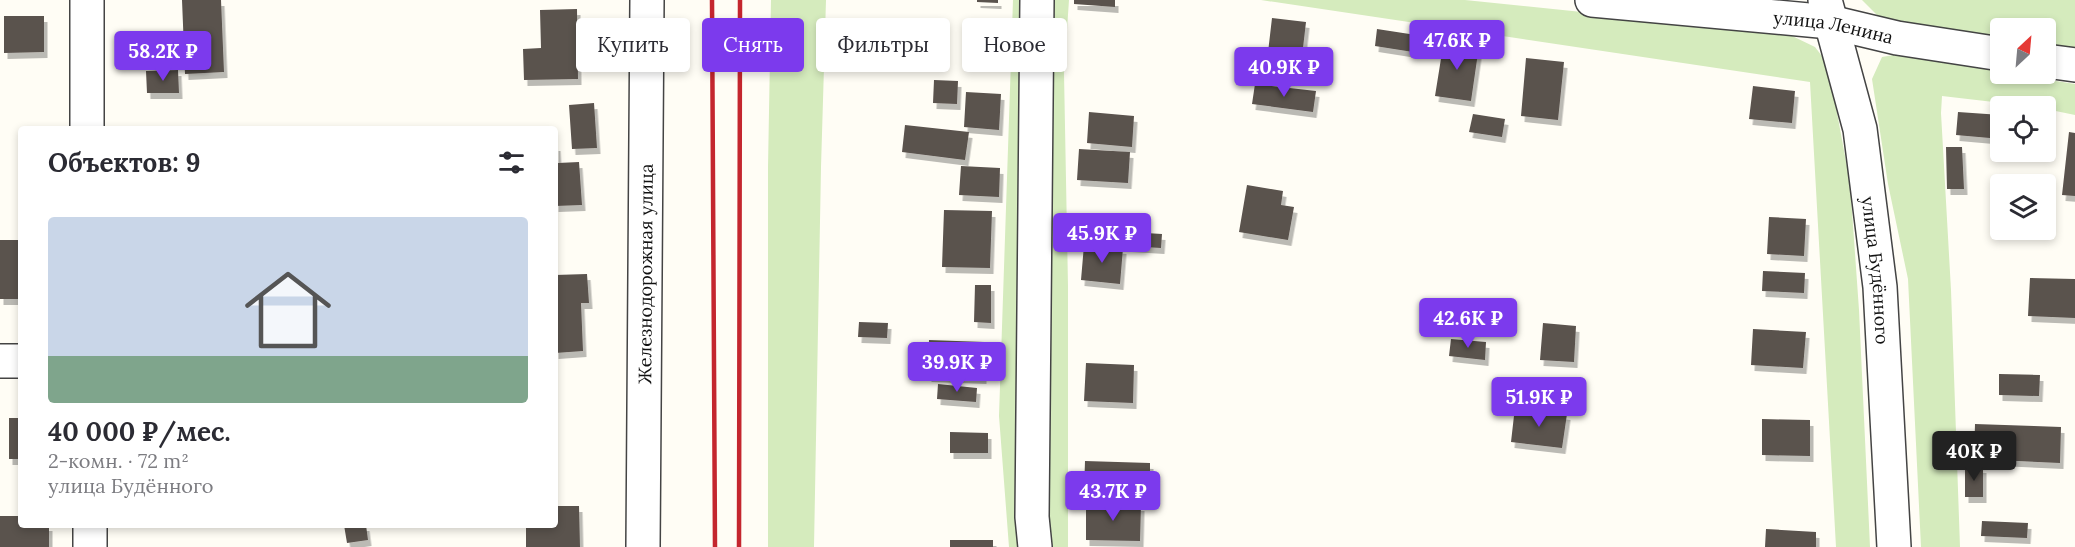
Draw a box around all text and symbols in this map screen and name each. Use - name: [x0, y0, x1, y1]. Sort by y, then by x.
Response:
- street label: улица Ленина: [1772, 5, 1896, 48]
- chip: Купить: [576, 18, 690, 72]
- chip: Снять: [702, 18, 804, 72]
- chip: Фильтры: [816, 18, 950, 72]
- chip: Новое: [962, 18, 1067, 72]
- north arrow: [1990, 18, 2056, 84]
- map controls: [1990, 18, 2056, 240]
- pin: 47.6K ₽: [1402, 20, 1512, 71]
- text: 47.6K ₽: [1423, 27, 1491, 52]
- pin: 58.2K ₽: [108, 31, 218, 82]
- text: 58.2K ₽: [128, 38, 198, 63]
- pin: 40.9K ₽: [1229, 47, 1339, 98]
- text: 40.9K ₽: [1248, 54, 1320, 79]
- button: locate: [1990, 96, 2056, 162]
- text: Объектов: 9: [48, 146, 201, 179]
- icon: filters: [495, 146, 528, 179]
- street label: Железнодорожная улица: [633, 164, 657, 384]
- button: layers: [1990, 174, 2056, 240]
- street label: улица Будённого: [1857, 195, 1895, 345]
- pin: 45.9K ₽: [1047, 213, 1157, 264]
- text: 45.9K ₽: [1067, 220, 1137, 245]
- icon: home: [234, 256, 342, 364]
- pin: 42.6K ₽: [1413, 298, 1523, 349]
- text: 42.6K ₽: [1433, 305, 1503, 330]
- pin: 39.9K ₽: [902, 342, 1012, 393]
- text: 39.9K ₽: [922, 349, 992, 374]
- pin: 51.9K ₽: [1484, 377, 1594, 428]
- text: 51.9K ₽: [1506, 384, 1572, 409]
- text: 40 000 ₽/мес.: [48, 415, 231, 448]
- pin: 40K ₽: [1932, 431, 2016, 482]
- text: 40K ₽: [1946, 438, 2002, 463]
- text: 2-комн. · 72 m²: [48, 448, 189, 473]
- pin: 43.7K ₽: [1058, 471, 1168, 522]
- text: улица Будённого: [48, 473, 213, 498]
- text: 43.7K ₽: [1079, 478, 1147, 503]

